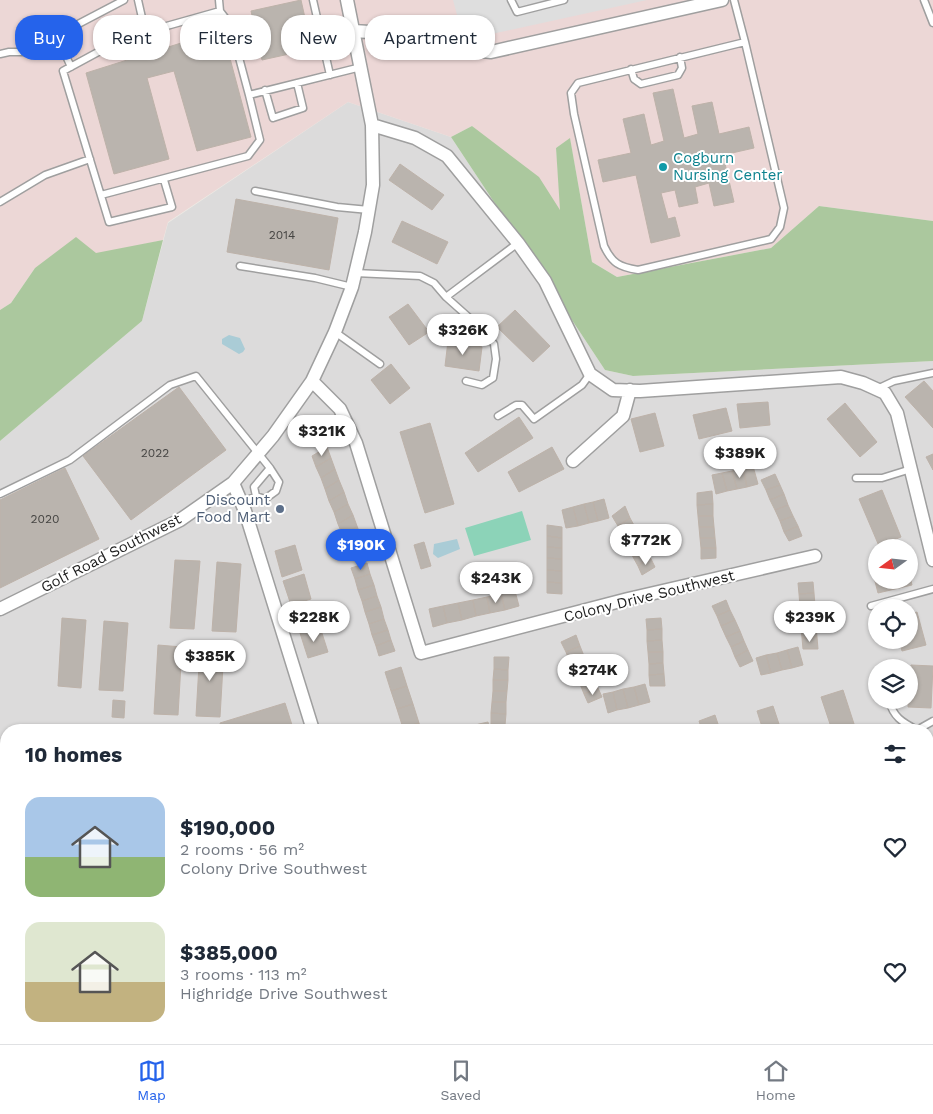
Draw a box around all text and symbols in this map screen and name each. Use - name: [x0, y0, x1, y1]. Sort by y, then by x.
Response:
- chip: Buy: [15, 15, 83, 60]
- chip: Rent: [93, 15, 170, 60]
- chip: Filters: [180, 15, 271, 60]
- chip: New: [281, 15, 355, 60]
- chip: Apartment: [365, 15, 495, 60]
- place label: Cogburn Nursing Center: [673, 149, 782, 184]
- marker: Cogburn Nursing Center: [657, 161, 669, 173]
- house number: 2014: [269, 228, 295, 242]
- pin: $326K: [428, 314, 498, 356]
- text: $326K: [438, 320, 488, 339]
- pin: $321K: [287, 414, 357, 457]
- text: $321K: [298, 421, 346, 440]
- pin: $389K: [705, 436, 775, 479]
- text: $389K: [715, 443, 765, 462]
- house number: 2022: [141, 446, 169, 460]
- place label: Discount Food Mart: [196, 491, 271, 526]
- marker: Discount Food Mart: [274, 503, 286, 515]
- street label: Golf Road Southwest: [38, 509, 185, 596]
- house number: 2020: [31, 512, 59, 526]
- pin: $772K: [611, 524, 681, 566]
- pin: $190K: [326, 528, 396, 571]
- text: $772K: [621, 530, 671, 549]
- text: $190K: [337, 535, 385, 554]
- north arrow: [868, 539, 918, 589]
- map controls: [868, 539, 918, 709]
- pin: $243K: [461, 562, 531, 604]
- street label: Colony Drive Southwest: [562, 566, 737, 626]
- text: $243K: [471, 568, 521, 587]
- button: locate: [868, 599, 918, 649]
- pin: $228K: [279, 600, 349, 643]
- pin: $239K: [775, 600, 845, 643]
- text: $228K: [289, 607, 339, 626]
- text: $239K: [785, 607, 835, 626]
- pin: $385K: [175, 640, 245, 682]
- text: $385K: [185, 646, 235, 665]
- pin: $274K: [558, 654, 628, 696]
- button: layers: [868, 659, 918, 709]
- text: $274K: [568, 660, 618, 679]
- icon: filters: [881, 740, 909, 768]
- text: 10 homes: [25, 742, 122, 767]
- text: $190,000: [180, 815, 275, 840]
- icon: home: [65, 817, 125, 877]
- icon: heart: [881, 833, 909, 861]
- text: 2 rooms · 56 m²: [180, 840, 304, 859]
- text: Colony Drive Southwest: [180, 859, 367, 878]
- text: $385,000: [180, 940, 278, 965]
- icon: home: [65, 942, 125, 1002]
- icon: heart: [881, 958, 909, 986]
- text: 3 rooms · 113 m²: [180, 965, 307, 984]
- text: Highridge Drive Southwest: [180, 984, 387, 1003]
- tab: Map: [137, 1057, 166, 1103]
- tab: Saved: [440, 1057, 481, 1103]
- tab: Home: [756, 1057, 796, 1103]

